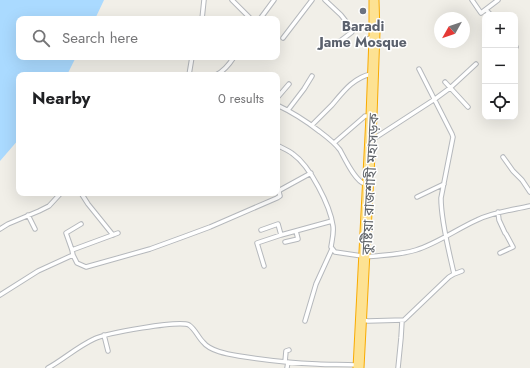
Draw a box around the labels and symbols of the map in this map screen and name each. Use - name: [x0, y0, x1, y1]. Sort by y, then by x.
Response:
- marker: Baradi Jame Mosque: [358, 6, 368, 16]
- north arrow: [434, 12, 470, 48]
- place label: Baradi Jame Mosque: [316, 16, 407, 52]
- street label: কুষ্টিয়া রাজশাহী মহাসড়ক: [356, 112, 384, 256]

